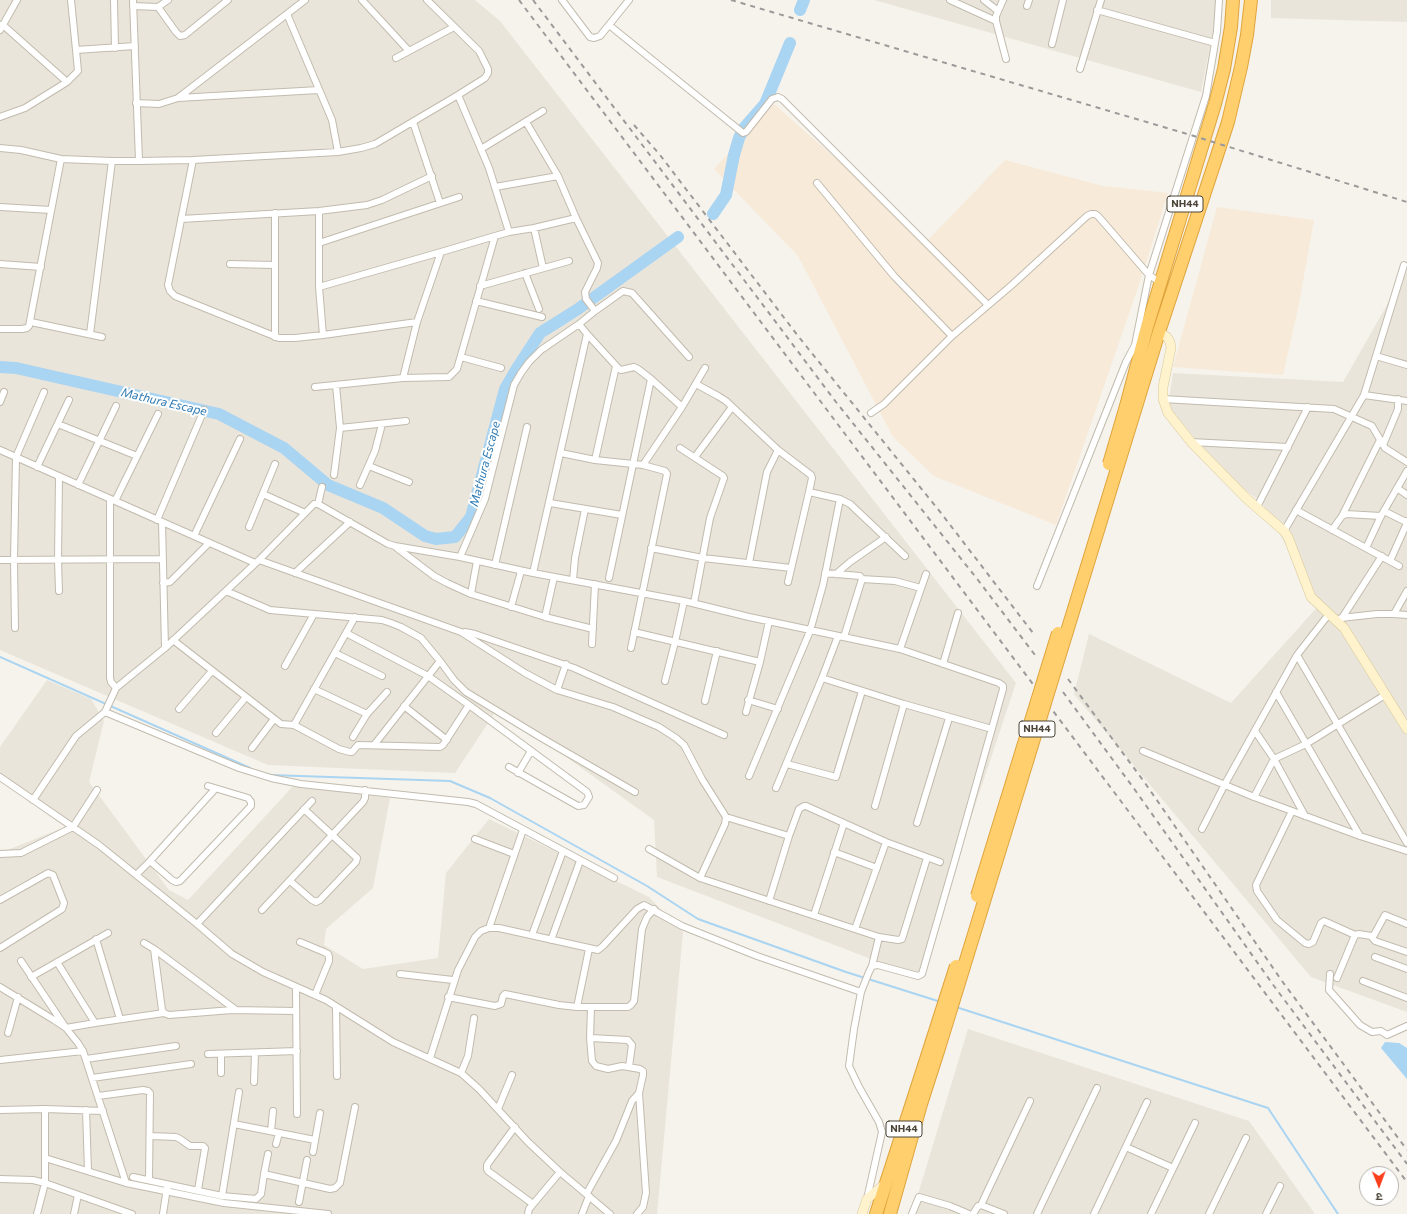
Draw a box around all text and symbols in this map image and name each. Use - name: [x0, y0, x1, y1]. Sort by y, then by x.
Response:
- road number: NH44: [1167, 196, 1203, 212]
- water label: Mathura Escape: [120, 385, 208, 419]
- water label: Mathura Escape: [467, 420, 503, 508]
- road number: NH44: [1019, 721, 1055, 737]
- road number: NH44: [886, 1121, 922, 1137]
- north arrow: [1359, 1166, 1399, 1206]
- text: उ: [1376, 1191, 1383, 1204]

